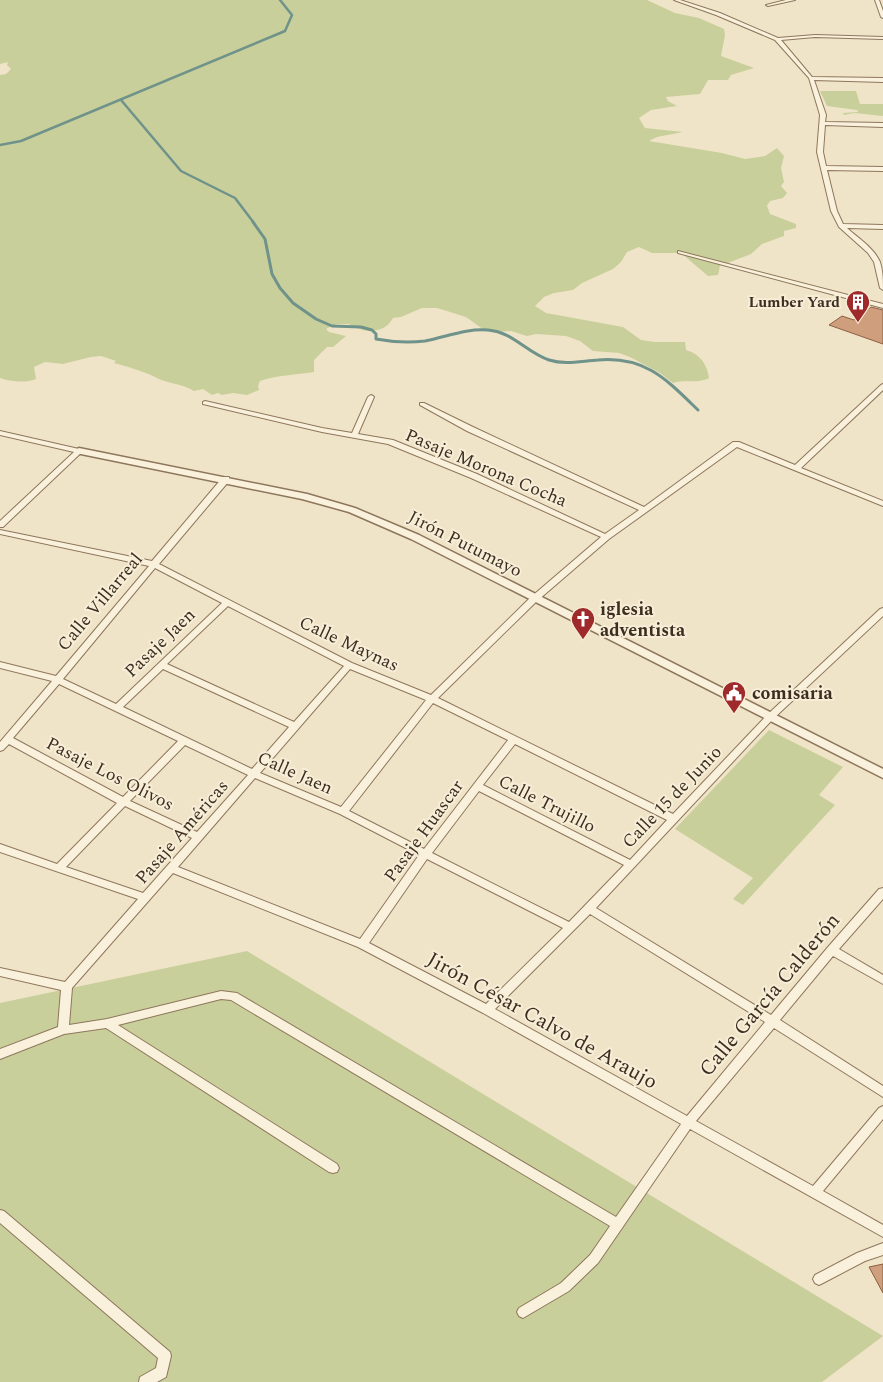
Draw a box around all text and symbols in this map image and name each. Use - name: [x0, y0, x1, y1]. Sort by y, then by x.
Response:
- building icon: Lumber Yard: [845, 289, 871, 323]
- place label: Lumber Yard: [748, 291, 840, 314]
- street label: Pasaje Morona Cocha: [401, 422, 571, 514]
- street label: Jirón Putumayo: [403, 504, 527, 584]
- street label: Calle Villarreal: [51, 547, 149, 657]
- place label: iglesia adventista: [600, 596, 686, 644]
- street label: Pasaje Jaen: [118, 602, 202, 684]
- church icon: iglesia adventista: [570, 606, 596, 640]
- street label: Calle Maynas: [295, 609, 403, 679]
- public building icon: comisaria: [721, 680, 747, 714]
- place label: comisaria: [752, 680, 833, 707]
- street label: Pasaje Los Olivos: [41, 730, 179, 818]
- street label: Calle 15 de Junio: [616, 739, 728, 855]
- street label: Calle Jaen: [253, 744, 337, 802]
- street label: Calle Trujillo: [494, 768, 600, 840]
- street label: Pasaje Américas: [129, 774, 235, 890]
- street label: Pasaje Huascar: [377, 774, 471, 888]
- street label: Calle García Calderón: [692, 906, 848, 1084]
- street label: Jirón César Calvo de Araujo: [421, 944, 663, 1098]

